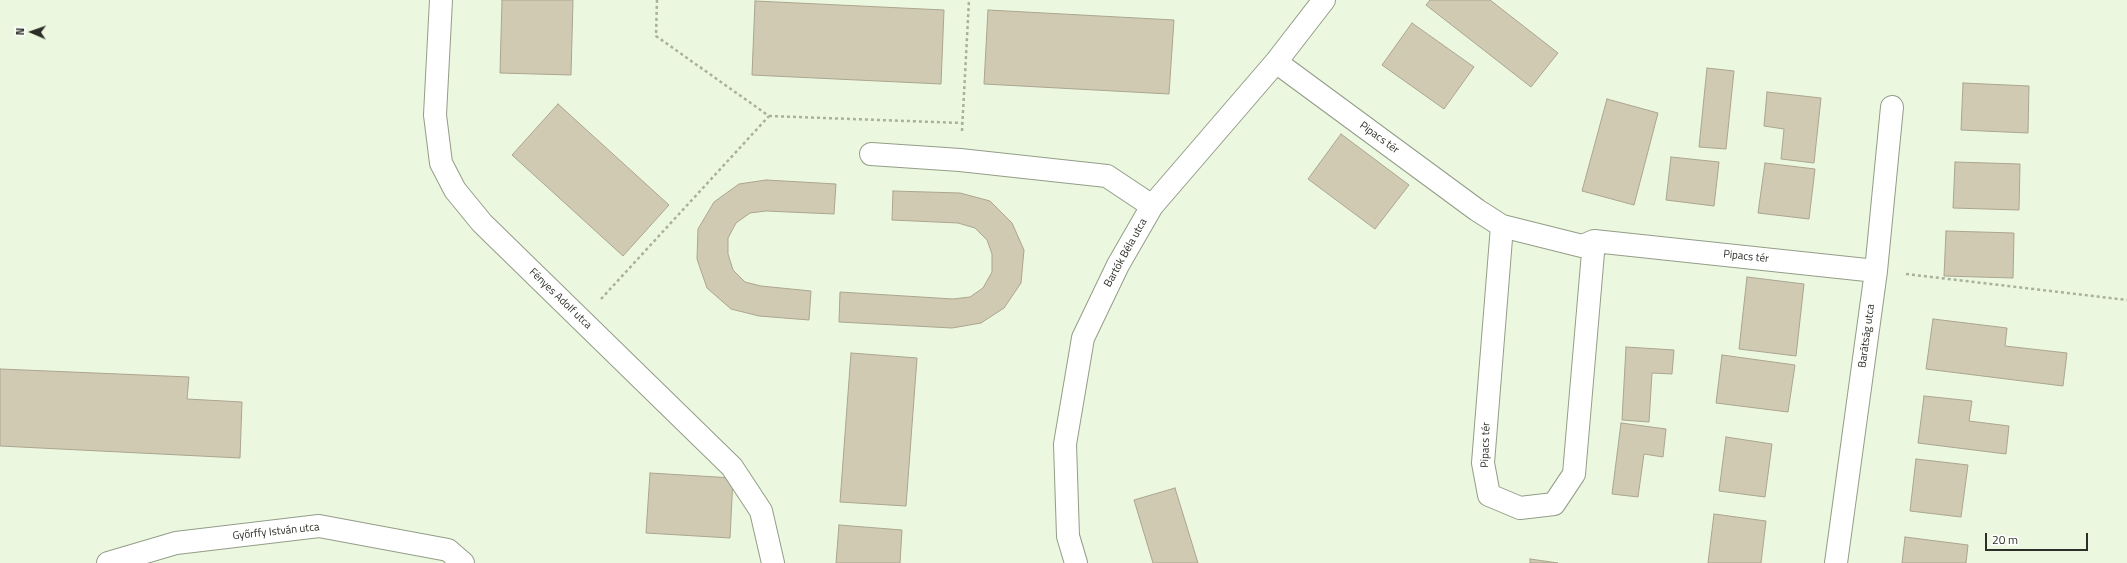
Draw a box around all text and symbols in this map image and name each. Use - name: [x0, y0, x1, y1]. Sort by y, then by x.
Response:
- north arrow: [12, 12, 52, 52]
- text: N: [12, 27, 28, 36]
- street label: Pipacs tér: [1357, 119, 1401, 157]
- street label: Bartók Béla utca: [1102, 216, 1150, 290]
- street label: Pipacs tér: [1723, 248, 1769, 266]
- street label: Fényes Adolf utca: [526, 266, 594, 332]
- street label: Barátság utca: [1856, 303, 1878, 369]
- street label: Pipacs tér: [1479, 422, 1493, 468]
- street label: Győrffy István utca: [232, 521, 320, 543]
- scale bar: [1987, 525, 2090, 551]
- text: 20 m: [1992, 530, 2018, 549]

